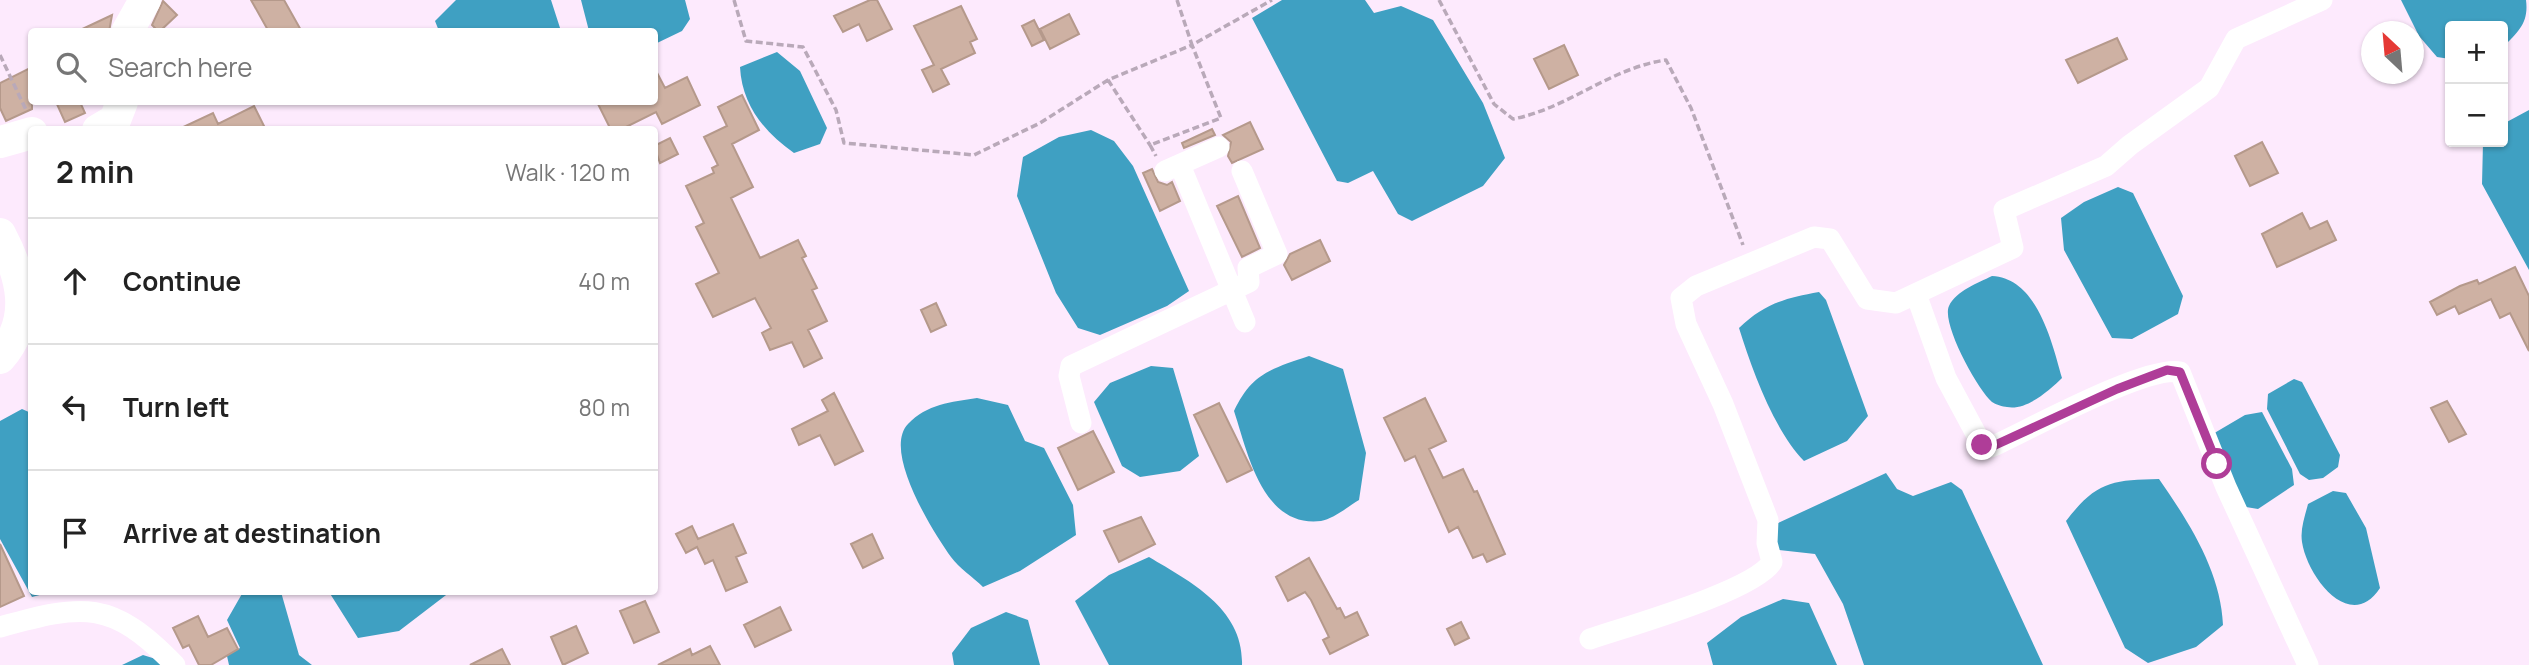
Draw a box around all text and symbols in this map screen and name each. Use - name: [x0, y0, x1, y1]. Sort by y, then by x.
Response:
- north arrow: [2361, 21, 2424, 84]
- map controls: [2445, 21, 2508, 147]
- button: +: [2445, 21, 2508, 84]
- search box: [28, 28, 658, 105]
- icon: search: [52, 48, 90, 86]
- text: Search here: [108, 49, 253, 85]
- button: −: [2445, 84, 2508, 147]
- text: 2 min: [56, 151, 134, 192]
- text: Walk · 120 m: [505, 156, 630, 188]
- icon: ahead: [56, 262, 94, 300]
- text: Continue: [123, 263, 241, 299]
- text: 40 m: [578, 265, 630, 297]
- icon: left: [56, 388, 94, 426]
- text: Turn left: [123, 389, 230, 425]
- text: 80 m: [579, 391, 630, 423]
- route end: [1966, 429, 1997, 460]
- route start: [2201, 448, 2232, 479]
- icon: arrive: [56, 514, 94, 552]
- text: Arrive at destination: [123, 515, 381, 551]

